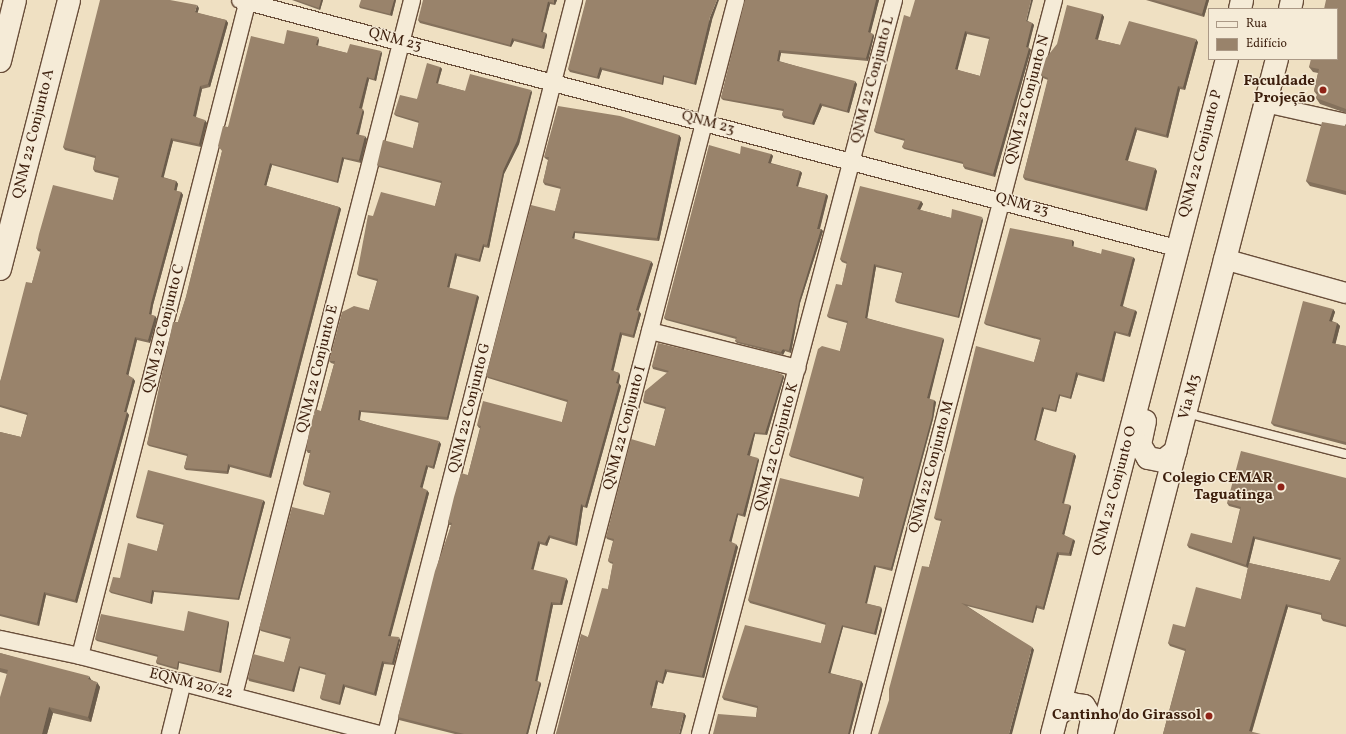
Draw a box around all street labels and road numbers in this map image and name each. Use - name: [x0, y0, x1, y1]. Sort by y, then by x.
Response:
- street label: QNM 22 Conjunto L: [847, 14, 899, 146]
- street label: QNM 23: [366, 24, 424, 56]
- street label: QNM 22 Conjunto N: [1002, 33, 1054, 167]
- street label: QNM 22 Conjunto A: [9, 67, 59, 201]
- street label: QNM 22 Conjunto P: [1175, 88, 1227, 220]
- street label: QNM 23: [679, 107, 737, 139]
- street label: QNM 23: [993, 189, 1051, 221]
- street label: QNM 22 Conjunto C: [139, 263, 189, 395]
- street label: QNM 22 Conjunto E: [293, 303, 343, 435]
- street label: QNM 22 Conjunto G: [445, 341, 495, 475]
- street label: QNM 22 Conjunto I: [600, 364, 650, 492]
- street label: Via M3: [1175, 372, 1205, 422]
- street label: QNM 22 Conjunto K: [751, 381, 803, 513]
- street label: QNM 22 Conjunto M: [906, 399, 958, 535]
- street label: QNM 22 Conjunto O: [1089, 424, 1141, 558]
- street label: EQNM 20/22: [147, 665, 235, 703]

